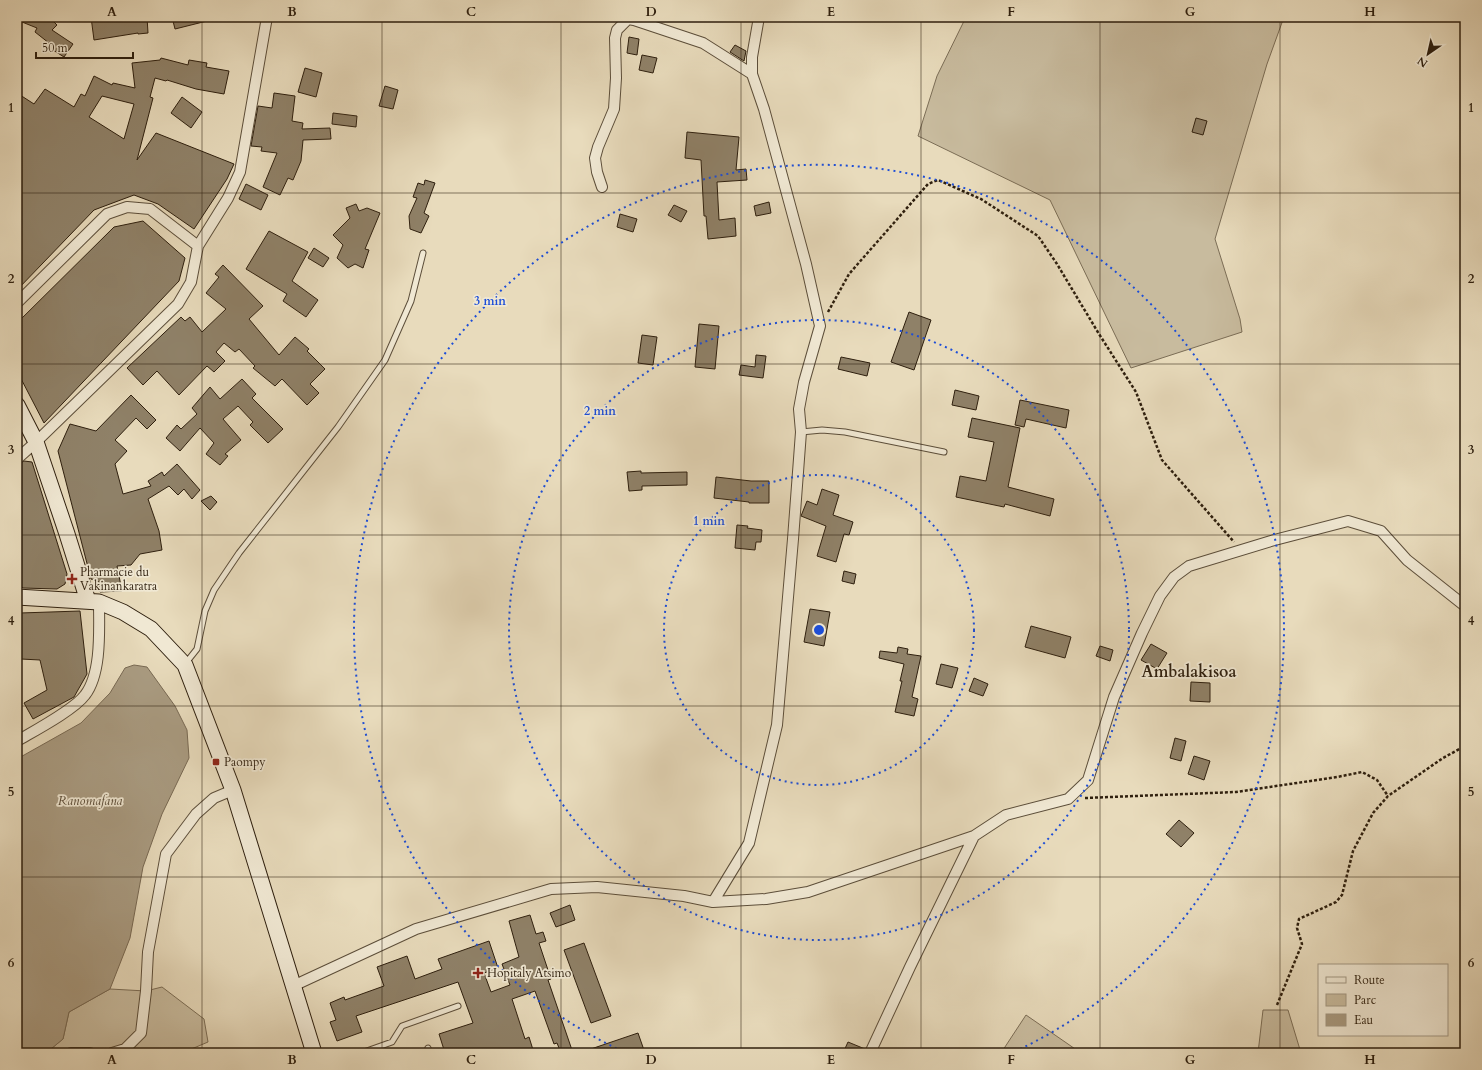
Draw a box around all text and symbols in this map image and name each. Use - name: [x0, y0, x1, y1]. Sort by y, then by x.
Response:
- text: A: [107, 3, 117, 21]
- text: B: [287, 3, 297, 21]
- text: C: [466, 3, 476, 21]
- text: D: [645, 3, 657, 21]
- text: E: [827, 3, 835, 21]
- text: F: [1007, 3, 1015, 21]
- text: G: [1185, 3, 1196, 21]
- text: H: [1364, 3, 1376, 21]
- scale bar: [36, 34, 133, 60]
- north arrow: [1408, 34, 1448, 74]
- text: 50 m: [42, 40, 69, 56]
- text: N: [1414, 53, 1431, 71]
- text: 1: [8, 99, 14, 117]
- text: 1: [1468, 99, 1474, 117]
- text: 2: [8, 270, 15, 288]
- text: 2: [1468, 270, 1475, 288]
- text: 3 min: [474, 293, 506, 309]
- text: 2 min: [584, 403, 616, 419]
- text: 3: [8, 441, 15, 459]
- text: 3: [1468, 441, 1475, 459]
- text: 1 min: [693, 513, 725, 529]
- place label: Pharmacie du Vakinankaratra: [80, 564, 158, 594]
- marker: Pharmacie du Vakinankaratra: [67, 574, 77, 584]
- text: 4: [8, 612, 15, 630]
- text: 4: [1468, 612, 1475, 630]
- centre of rings: [812, 623, 826, 637]
- district label: Ambalakisoa: [1142, 661, 1236, 683]
- place label: Paompy: [224, 754, 266, 770]
- marker: Paompy: [211, 757, 221, 767]
- text: 5: [8, 783, 14, 801]
- text: 5: [1468, 783, 1474, 801]
- water label: Ranomafana: [58, 792, 123, 810]
- text: 6: [8, 954, 15, 972]
- text: 6: [1468, 954, 1475, 972]
- legend: [1318, 964, 1448, 1036]
- place label: Hopitaly Atsimo: [487, 965, 572, 981]
- marker: Hopitaly Atsimo: [472, 967, 484, 979]
- text: Route: [1354, 972, 1385, 988]
- text: Parc: [1354, 992, 1377, 1008]
- text: Eau: [1354, 1012, 1374, 1028]
- text: A: [107, 1051, 117, 1069]
- text: B: [287, 1051, 297, 1069]
- text: C: [466, 1051, 476, 1069]
- text: D: [645, 1051, 657, 1069]
- text: E: [827, 1051, 835, 1069]
- text: F: [1007, 1051, 1015, 1069]
- text: G: [1185, 1051, 1196, 1069]
- text: H: [1364, 1051, 1376, 1069]

